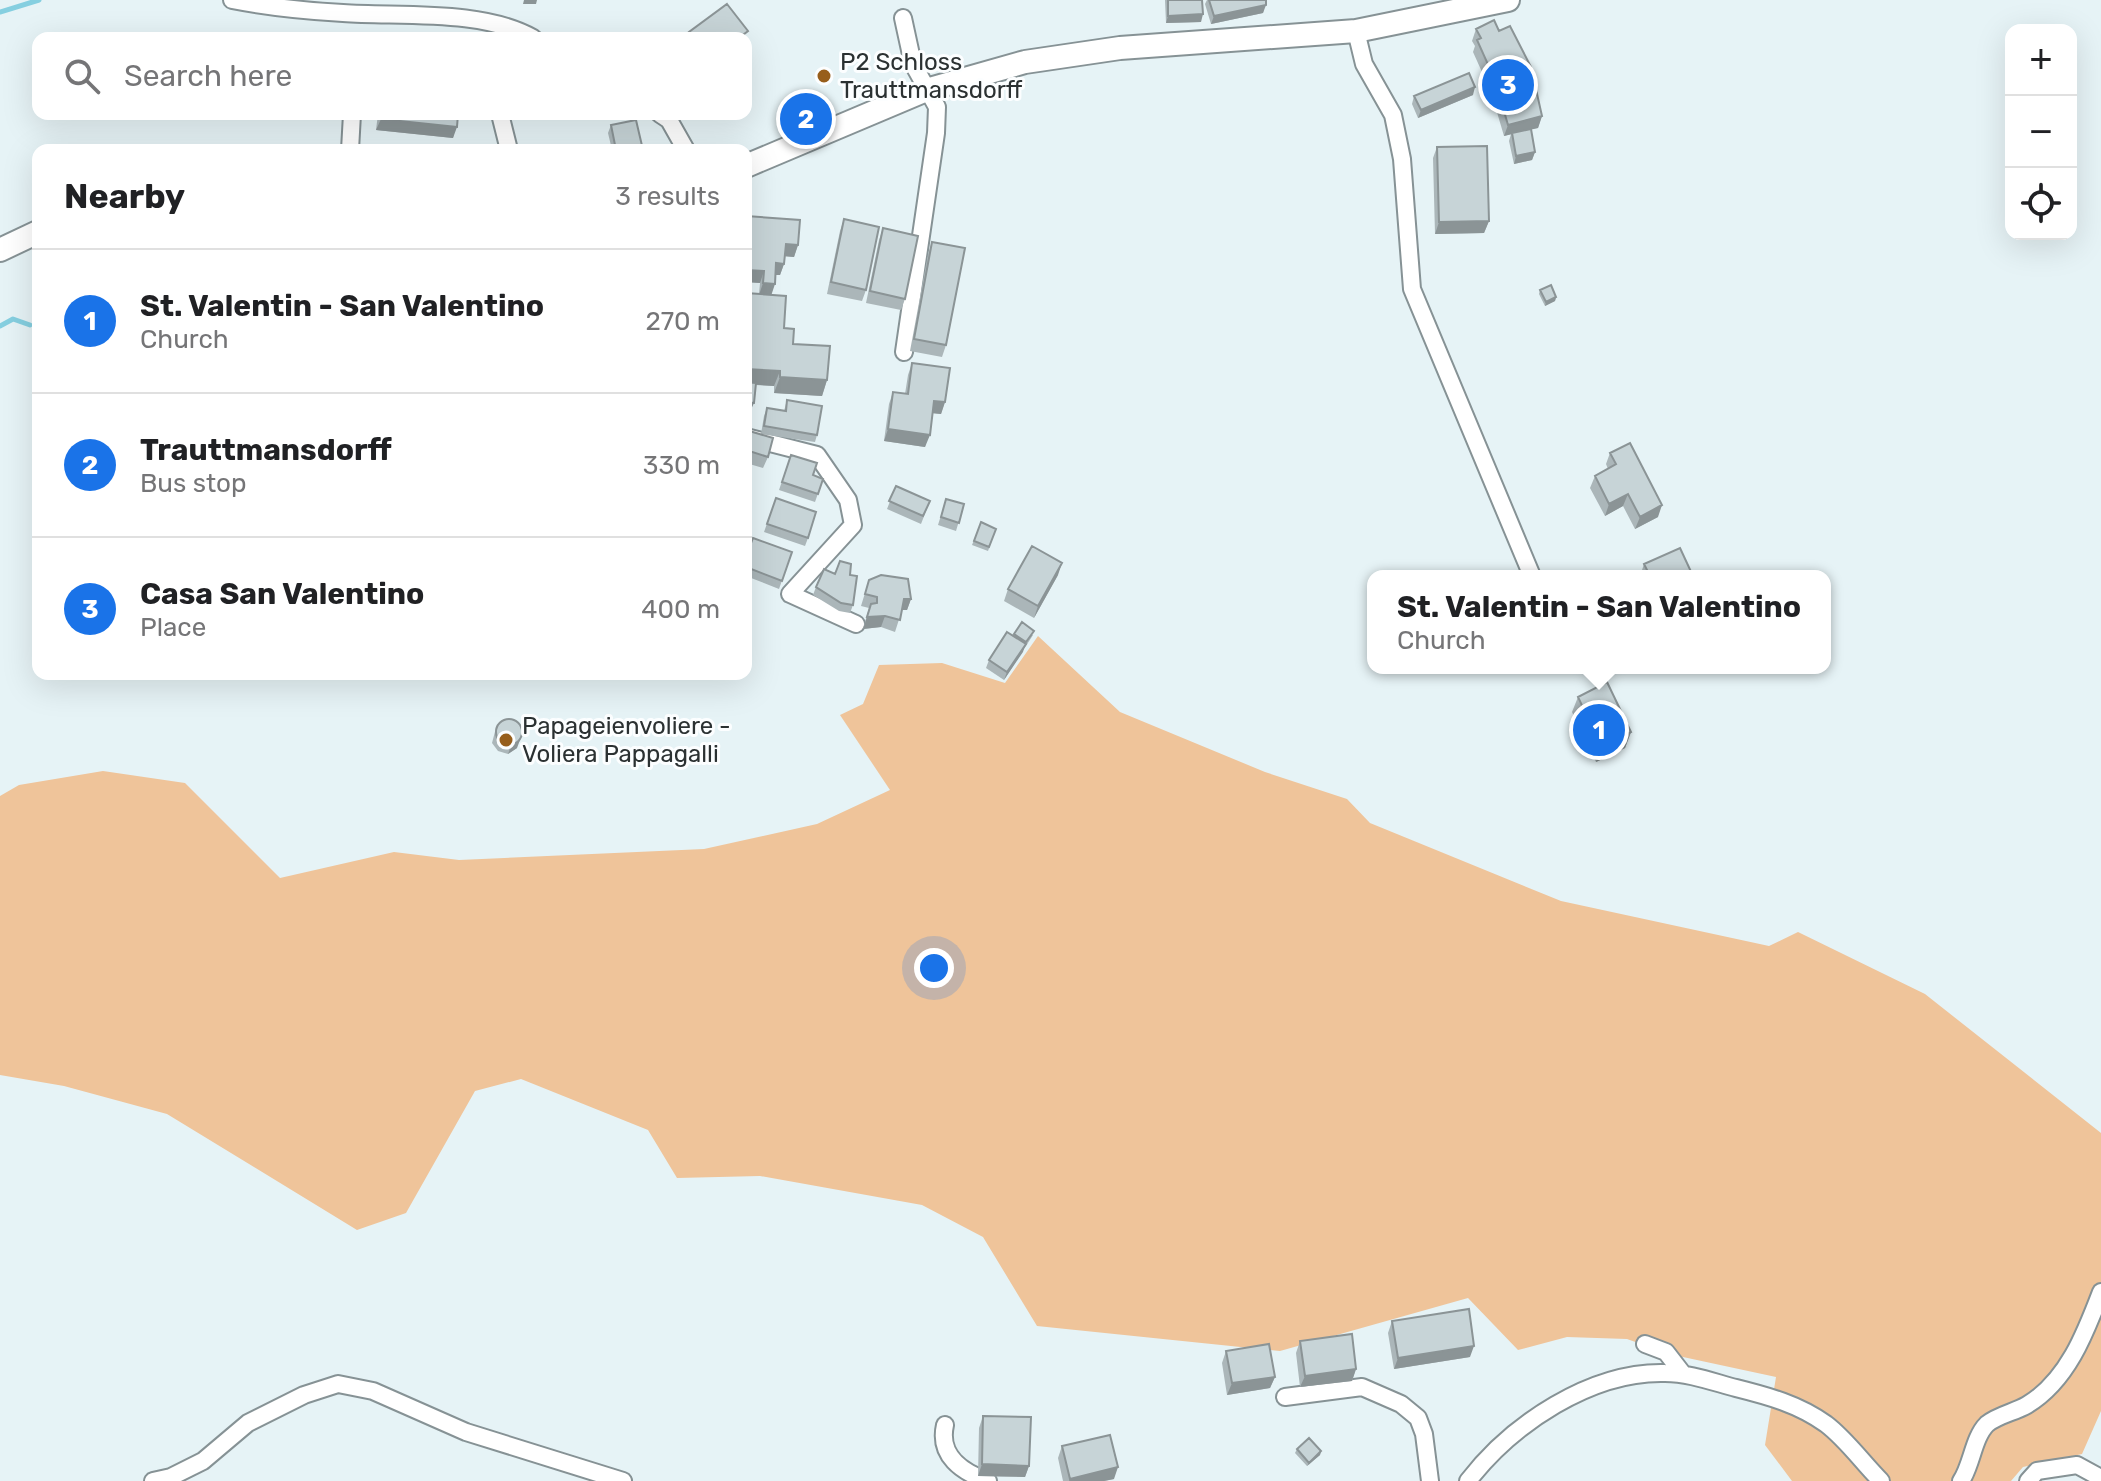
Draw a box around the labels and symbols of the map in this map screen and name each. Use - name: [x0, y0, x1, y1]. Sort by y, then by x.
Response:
- place label: P2 Schloss Trauttmansdorff: [840, 48, 1023, 104]
- pin: 3: [1482, 55, 1534, 115]
- marker: P2 Schloss Trauttmansdorff: [815, 67, 833, 85]
- pin: 2: [780, 89, 832, 149]
- pin: 1: [1573, 700, 1625, 760]
- place label: Papageienvoliere - Voliera Pappagalli: [522, 712, 731, 768]
- marker: Papageienvoliere - Voliera Pappagalli: [497, 731, 515, 749]
- your location: [914, 948, 954, 988]

